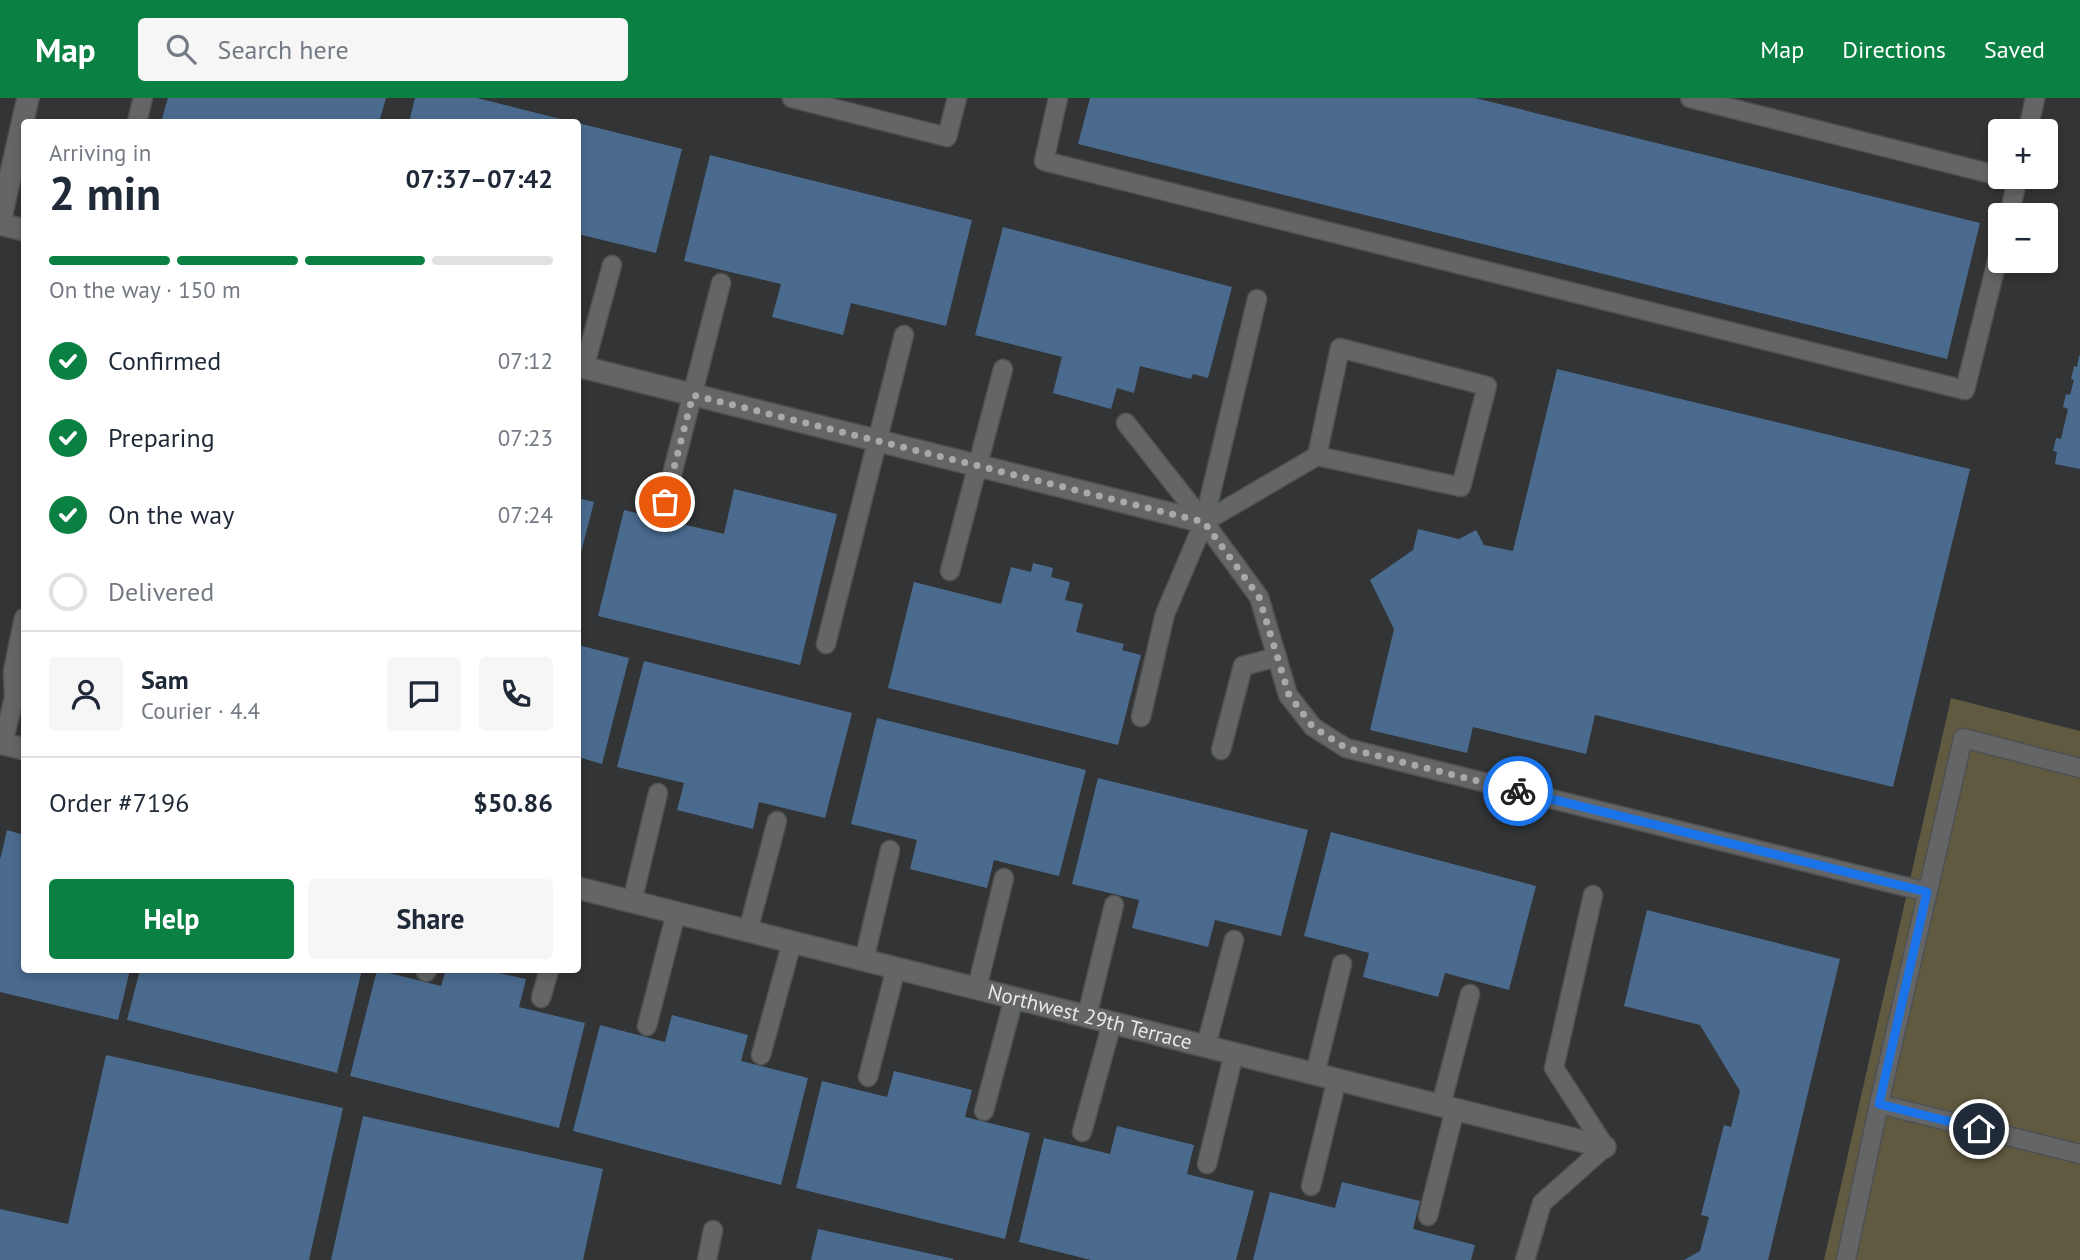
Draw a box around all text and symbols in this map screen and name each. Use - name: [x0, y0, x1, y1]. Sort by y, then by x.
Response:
- search box: [138, 18, 628, 81]
- text: Map: [35, 28, 96, 71]
- icon: search: [162, 30, 200, 68]
- text: Search here: [218, 33, 349, 66]
- text: Map: [1760, 34, 1804, 65]
- text: Directions: [1842, 34, 1946, 65]
- text: Saved: [1984, 34, 2045, 65]
- map controls: [1988, 119, 2058, 273]
- button: +: [1988, 119, 2058, 189]
- text: Arriving in: [49, 138, 151, 167]
- text: 07:37–07:42: [406, 162, 553, 195]
- text: 2 min: [49, 163, 161, 223]
- button: −: [1988, 203, 2058, 273]
- text: On the way · 150 m: [49, 275, 241, 304]
- icon: check: [49, 342, 87, 380]
- text: Confirmed: [108, 344, 221, 377]
- text: 07:12: [498, 346, 553, 375]
- icon: check: [49, 419, 87, 457]
- text: Preparing: [108, 421, 215, 454]
- text: 07:23: [498, 423, 553, 452]
- pin: [635, 472, 695, 532]
- icon: bag: [646, 483, 684, 521]
- icon: check: [49, 496, 87, 534]
- text: On the way: [108, 498, 234, 531]
- text: 07:24: [498, 500, 553, 529]
- text: Delivered: [108, 575, 214, 608]
- button: person: [49, 657, 123, 731]
- button: chat: [387, 657, 461, 731]
- button: phone: [479, 657, 553, 731]
- text: Sam: [141, 663, 189, 696]
- text: Courier · 4.4: [141, 696, 260, 725]
- courier: [1483, 756, 1553, 826]
- icon: bike: [1499, 772, 1537, 810]
- text: Order #7196: [49, 786, 189, 819]
- text: $50.86: [473, 786, 553, 819]
- button: Help: [49, 879, 294, 959]
- button: Share: [308, 879, 553, 959]
- street label: Northwest 29th Terrace: [985, 978, 1195, 1055]
- pin: [1949, 1099, 2009, 1159]
- icon: home: [1960, 1110, 1998, 1148]

